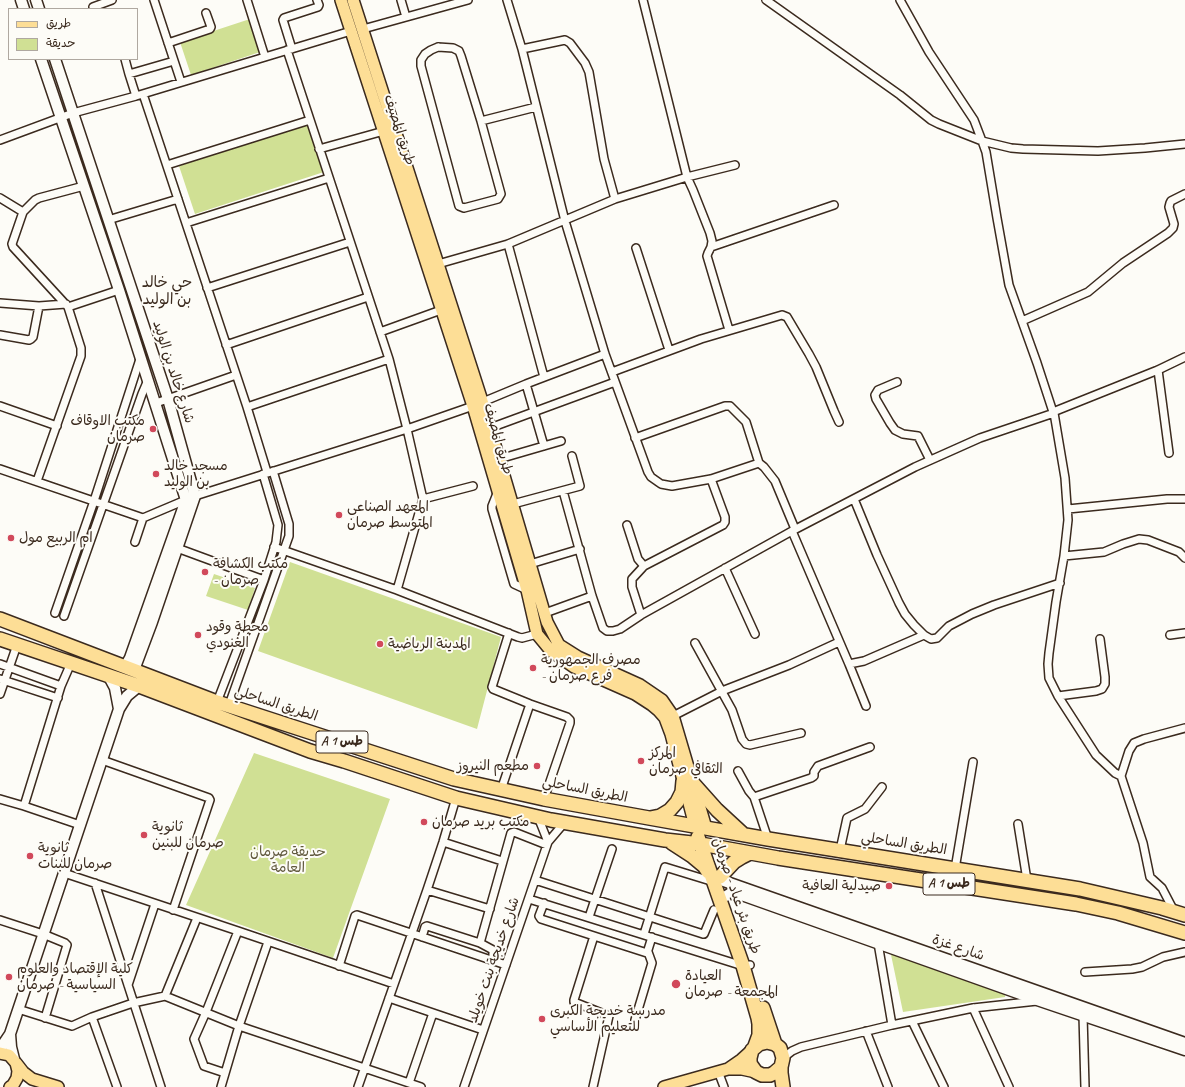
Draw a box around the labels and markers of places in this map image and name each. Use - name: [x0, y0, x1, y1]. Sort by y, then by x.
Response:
- place label: مكتب الاوقاف صرمان: [71, 413, 145, 446]
- marker: مكتب الاوقاف صرمان: [148, 424, 158, 434]
- place label: مسجد خالد بن الوليد: [164, 458, 228, 490]
- marker: مسجد خالد بن الوليد: [151, 469, 161, 479]
- place label: المعهد الصناعي المتوسط صرمان: [347, 499, 433, 532]
- marker: المعهد الصناعي المتوسط صرمان: [334, 510, 344, 520]
- place label: ام الربيع مول: [19, 530, 93, 546]
- marker: ام الربيع مول: [6, 533, 16, 543]
- place label: مكتب الكشافة - صرمان: [213, 556, 288, 588]
- marker: مكتب الكشافة - صرمان: [200, 567, 210, 577]
- place label: محطة وقود الغنودي: [206, 619, 269, 652]
- marker: محطة وقود الغنودي: [193, 630, 203, 640]
- place label: المدينة الرياضية: [388, 636, 471, 652]
- marker: المدينة الرياضية: [375, 639, 385, 649]
- place label: مصرف الجمهورية - فرع صرمان: [541, 652, 641, 684]
- marker: مصرف الجمهورية - فرع صرمان: [528, 663, 538, 673]
- place label: المركز الثقافي صرمان: [649, 745, 723, 778]
- marker: المركز الثقافي صرمان: [636, 756, 646, 766]
- place label: مطعم النيروز: [457, 758, 529, 774]
- marker: مطعم النيروز: [532, 761, 542, 771]
- place label: مكتب بريد صرمان: [432, 814, 529, 830]
- marker: مكتب بريد صرمان: [419, 817, 429, 827]
- place label: ثانوية صرمان للبنين: [152, 819, 224, 852]
- marker: ثانوية صرمان للبنين: [139, 830, 149, 840]
- place label: ثانوية صرمان للبنات: [38, 840, 112, 872]
- marker: ثانوية صرمان للبنات: [25, 851, 35, 861]
- place label: صيدلية العافية: [802, 878, 881, 894]
- marker: صيدلية العافية: [884, 881, 894, 891]
- place label: كلية الإقتصاد والعلوم السياسية - صرمان: [17, 961, 133, 994]
- place label: العيادة المجمعة - صرمان: [685, 968, 778, 1000]
- marker: كلية الإقتصاد والعلوم السياسية - صرمان: [4, 972, 14, 982]
- marker: العيادة المجمعة - صرمان: [670, 978, 682, 990]
- place label: مدرسة خديجة الكبرى للتعليم الأساسي: [550, 1003, 666, 1036]
- marker: مدرسة خديجة الكبرى للتعليم الأساسي: [537, 1014, 547, 1024]

